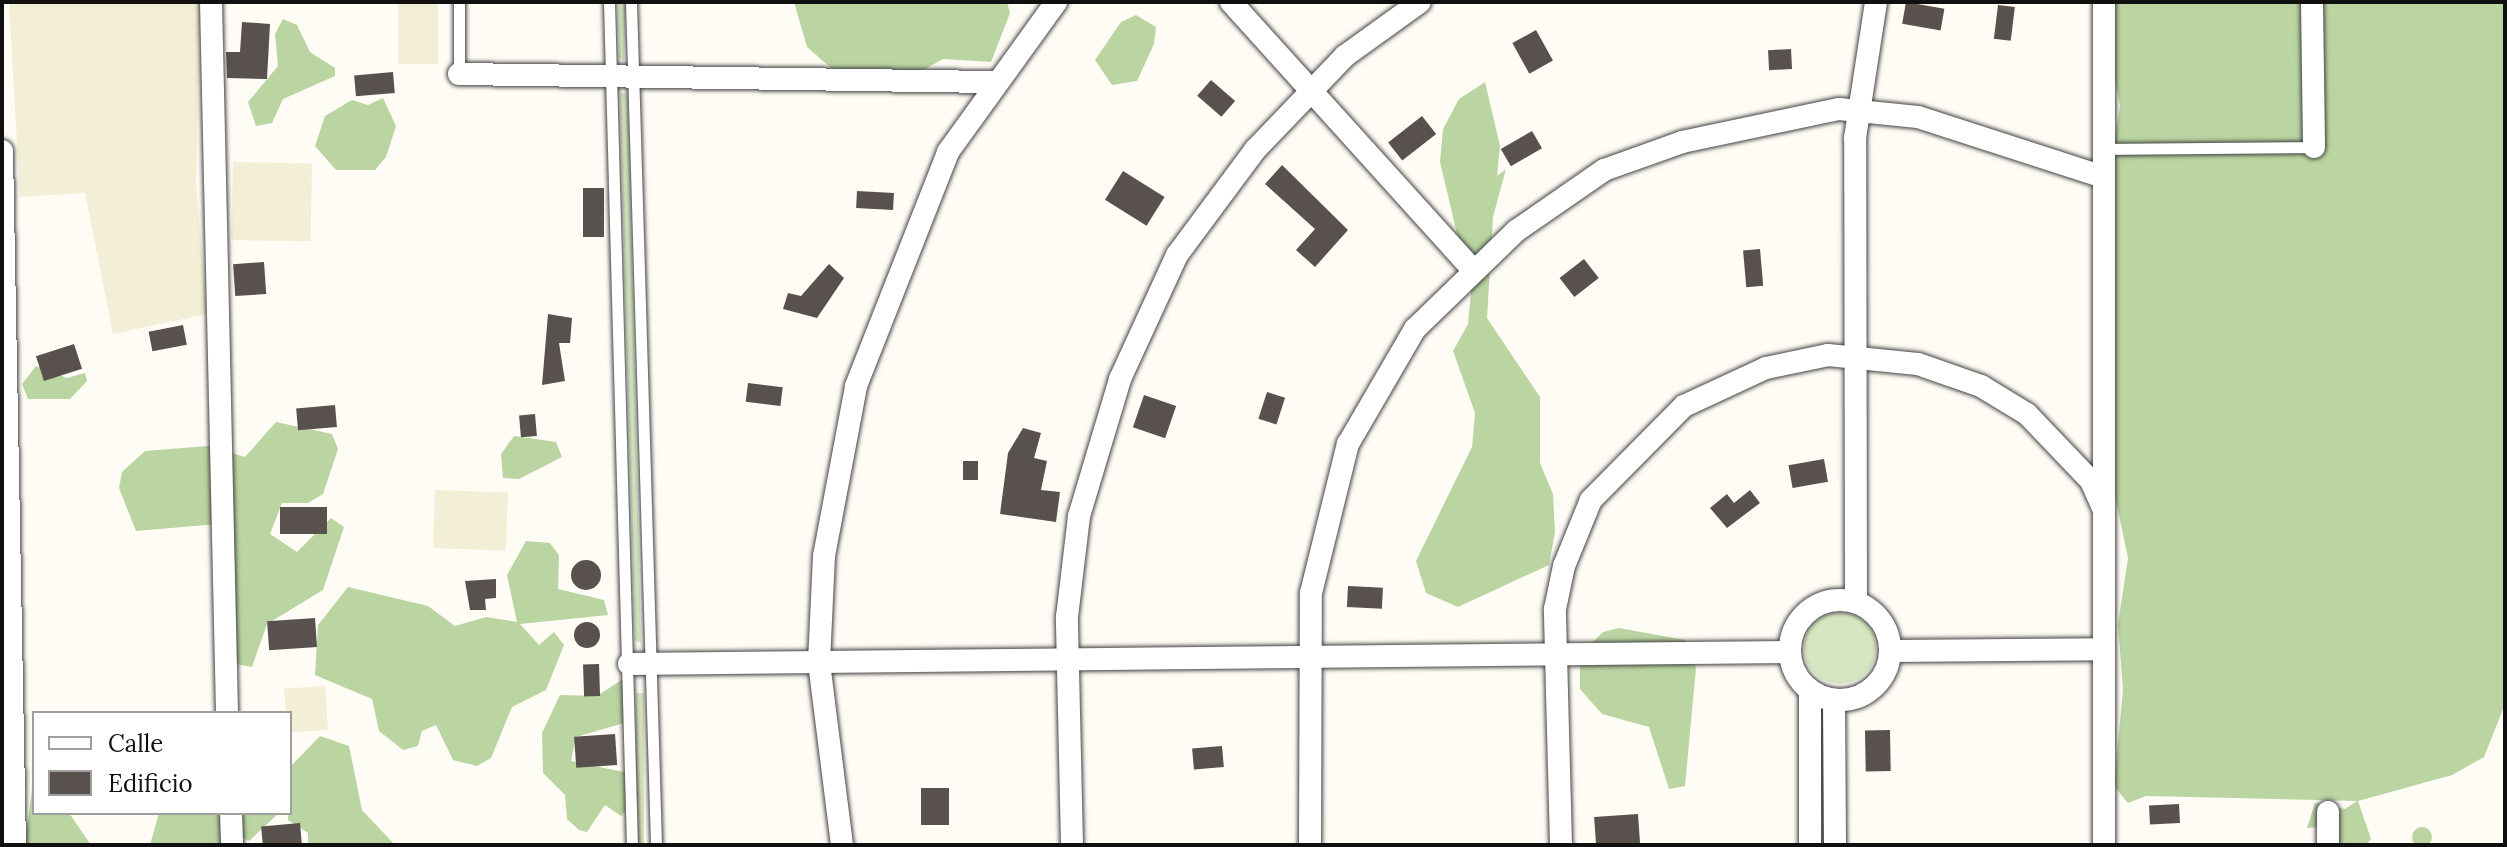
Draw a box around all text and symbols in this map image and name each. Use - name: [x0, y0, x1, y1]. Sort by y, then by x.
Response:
- legend: [32, 711, 292, 815]
- text: Calle: [108, 728, 163, 759]
- text: Edificio: [108, 768, 193, 799]

